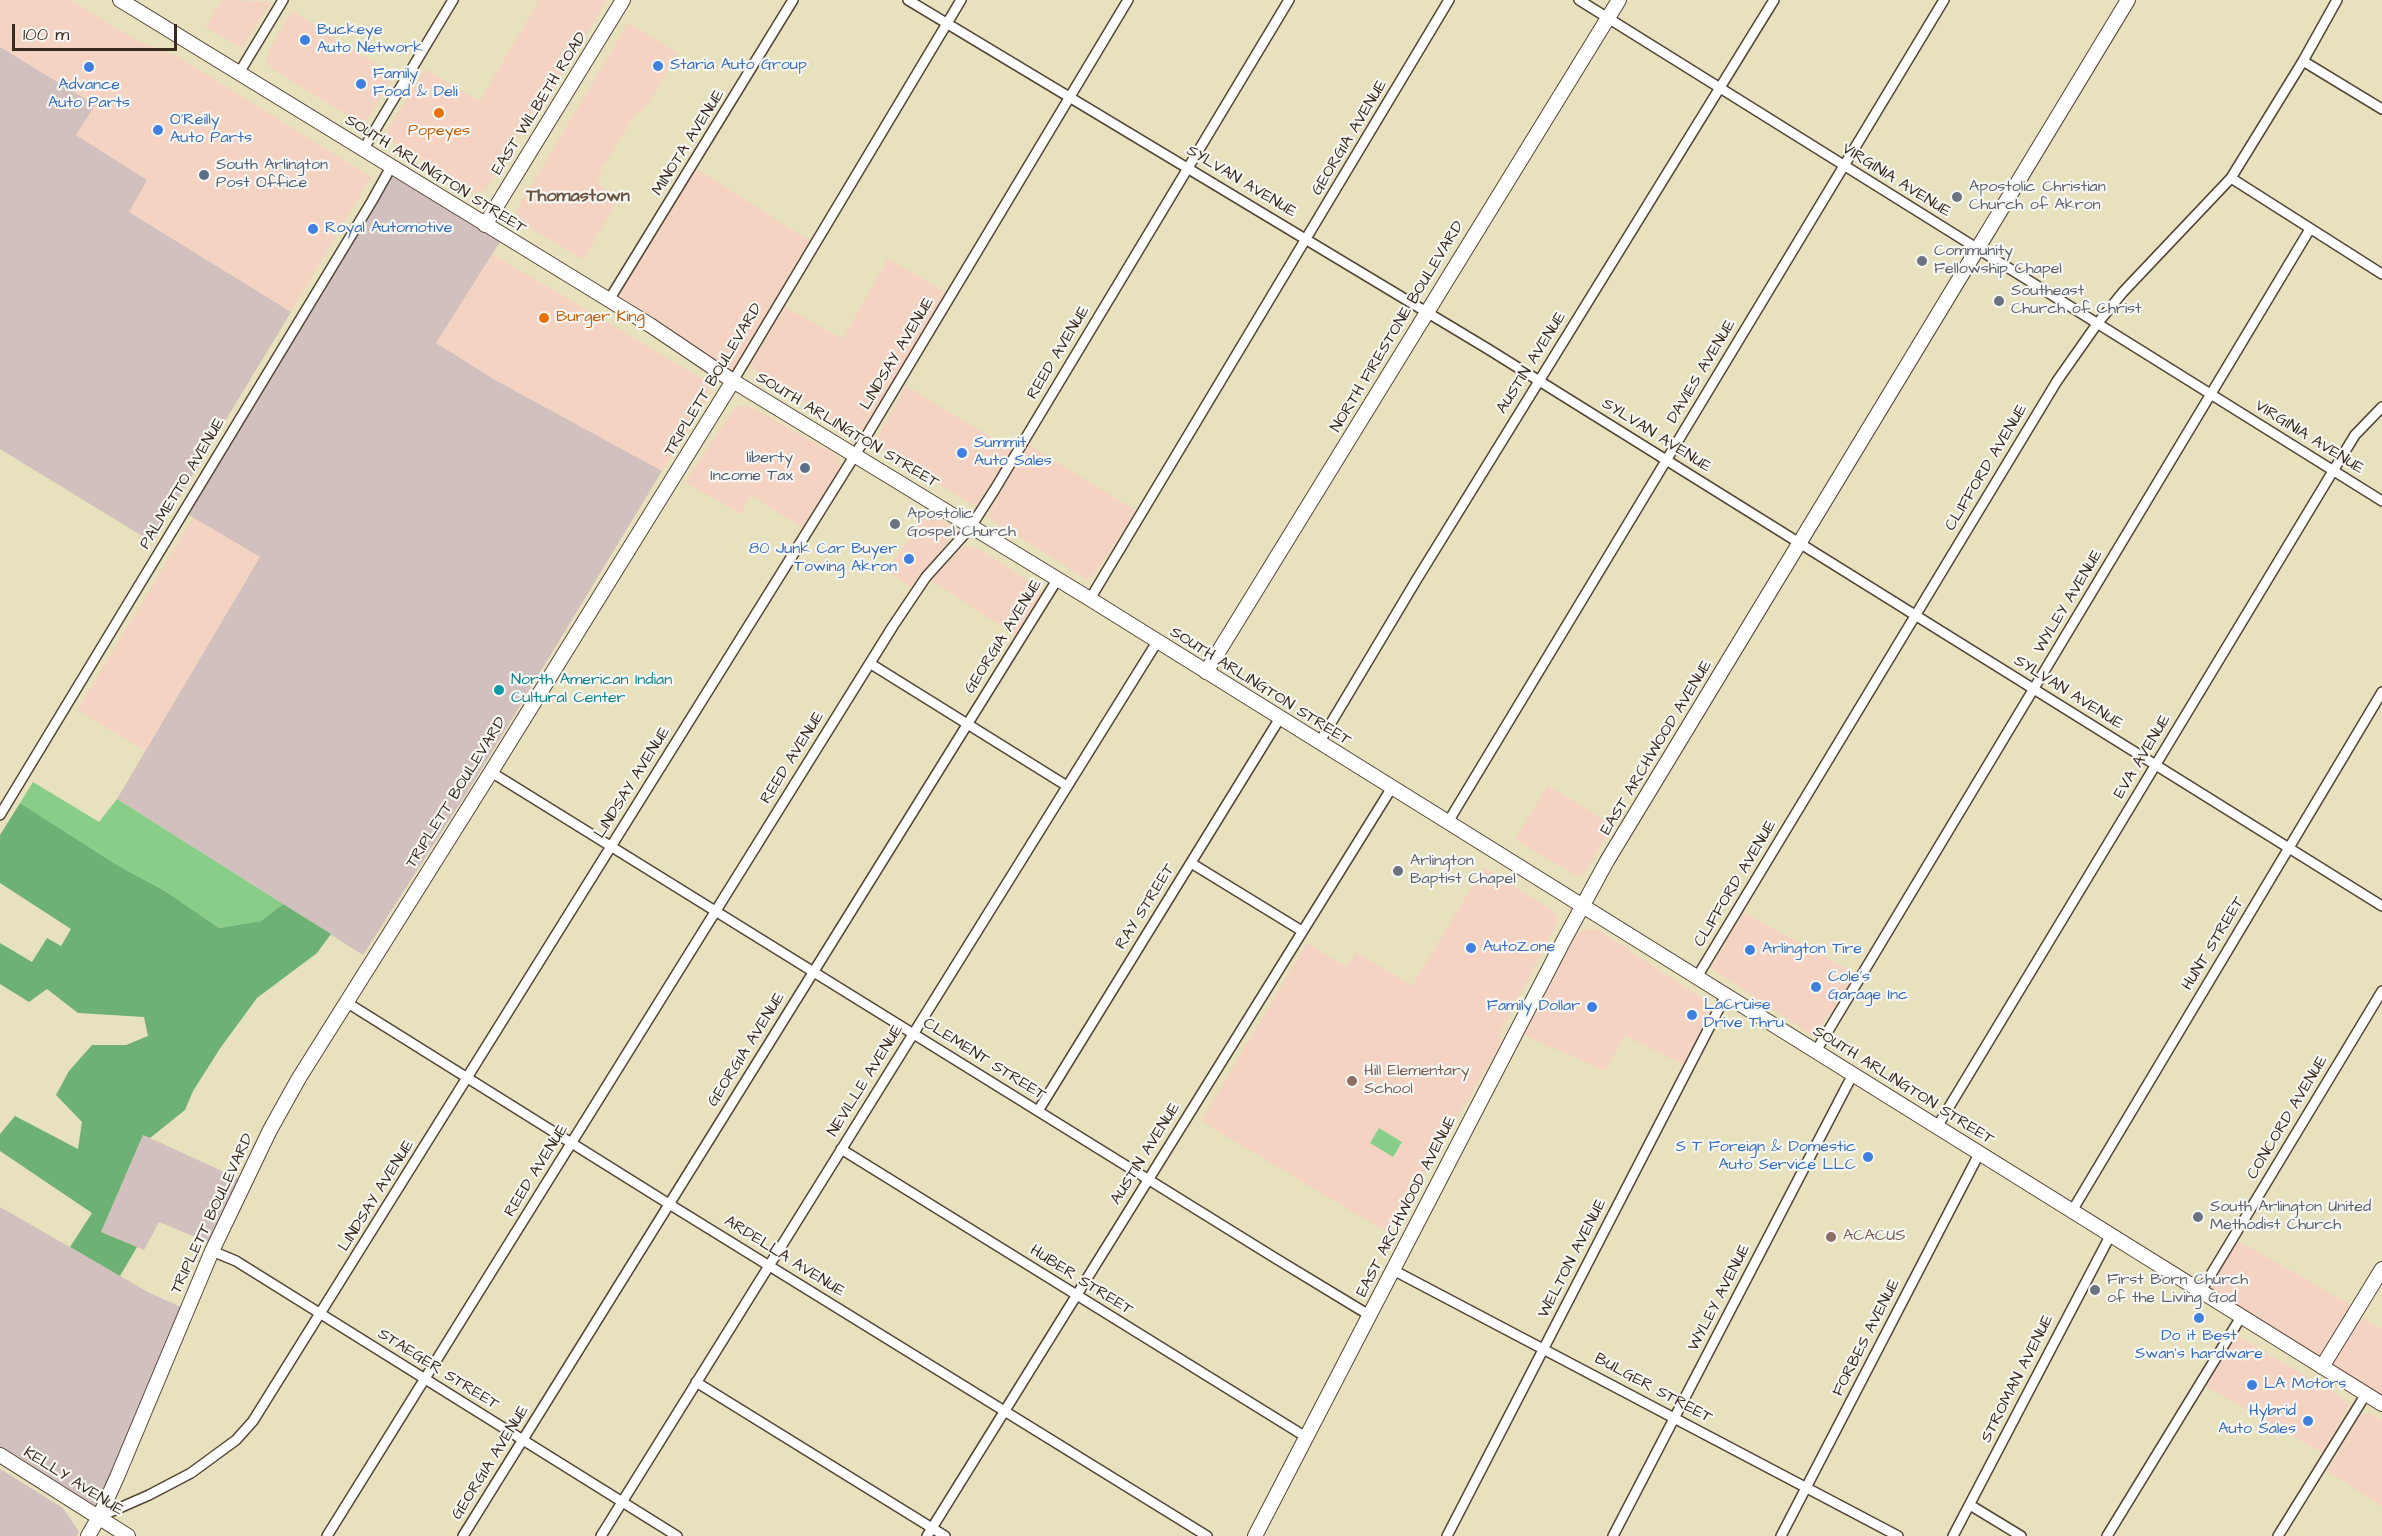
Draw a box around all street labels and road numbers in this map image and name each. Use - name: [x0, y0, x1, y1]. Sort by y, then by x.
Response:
- street label: EAST WILBETH ROAD: [488, 29, 592, 179]
- street label: GEORGIA AVENUE: [1308, 77, 1392, 199]
- street label: MINOTA AVENUE: [649, 86, 729, 200]
- street label: SOUTH ARLINGTON STREET: [341, 111, 529, 239]
- street label: VIRGINIA AVENUE: [1838, 140, 1954, 222]
- street label: SYLVAN AVENUE: [1183, 142, 1299, 222]
- street label: NORTH FIRESTONE BOULEVARD: [1327, 218, 1469, 436]
- street label: LINDSAY AVENUE: [857, 294, 939, 414]
- street label: TRIPLETT BOULEVARD: [661, 300, 767, 460]
- street label: REED AVENUE: [1024, 303, 1094, 403]
- street label: AUSTIN AVENUE: [1493, 308, 1571, 418]
- street label: DAVIES AVENUE: [1664, 317, 1740, 427]
- street label: SOUTH ARLINGTON STREET: [752, 369, 942, 493]
- street label: SYLVAN AVENUE: [1598, 395, 1714, 477]
- street label: VIRGINIA AVENUE: [2251, 397, 2367, 479]
- street label: CLIFFORD AVENUE: [1942, 401, 2032, 535]
- street label: PALMETTO AVENUE: [136, 415, 230, 553]
- street label: WYLEY AVENUE: [2031, 547, 2107, 657]
- street label: GEORGIA AVENUE: [961, 576, 1047, 698]
- street label: SOUTH ARLINGTON STREET: [1166, 623, 1354, 751]
- street label: SYLVAN AVENUE: [2010, 652, 2126, 734]
- street label: EAST ARCHWOOD AVENUE: [1597, 657, 1717, 839]
- street label: REED AVENUE: [757, 708, 829, 808]
- street label: EVA AVENUE: [2110, 712, 2176, 802]
- street label: TRIPLETT BOULEVARD: [403, 714, 511, 872]
- street label: LINDSAY AVENUE: [591, 724, 675, 842]
- street label: CLIFFORD AVENUE: [1691, 817, 1781, 951]
- street label: RAY STREET: [1112, 861, 1180, 953]
- street label: HUNT STREET: [2179, 894, 2249, 994]
- street label: GEORGIA AVENUE: [704, 989, 790, 1111]
- street label: CLEMENT STREET: [919, 1014, 1049, 1106]
- street label: NEVILLE AVENUE: [824, 1022, 908, 1140]
- street label: SOUTH ARLINGTON STREET: [1809, 1022, 1997, 1150]
- street label: CONCORD AVENUE: [2244, 1053, 2332, 1183]
- street label: AUSTIN AVENUE: [1107, 1099, 1185, 1209]
- street label: EAST ARCHWOOD AVENUE: [1353, 1113, 1461, 1301]
- street label: REED AVENUE: [501, 1121, 573, 1221]
- street label: TRIPLETT BOULEVARD: [167, 1131, 259, 1297]
- street label: LINDSAY AVENUE: [335, 1137, 419, 1255]
- street label: WELTON AVENUE: [1535, 1196, 1611, 1322]
- street label: ARDELLA AVENUE: [720, 1212, 848, 1302]
- street label: WYLEY AVENUE: [1685, 1241, 1755, 1355]
- street label: HUBER STREET: [1026, 1242, 1136, 1320]
- street label: FORBES AVENUE: [1829, 1276, 1905, 1400]
- street label: STROMAN AVENUE: [1978, 1312, 2058, 1446]
- street label: STAEGER STREET: [374, 1325, 502, 1415]
- street label: BULGER STREET: [1591, 1350, 1715, 1428]
- street label: GEORGIA AVENUE: [448, 1402, 534, 1524]
- street label: KELLY AVENUE: [19, 1444, 127, 1520]

